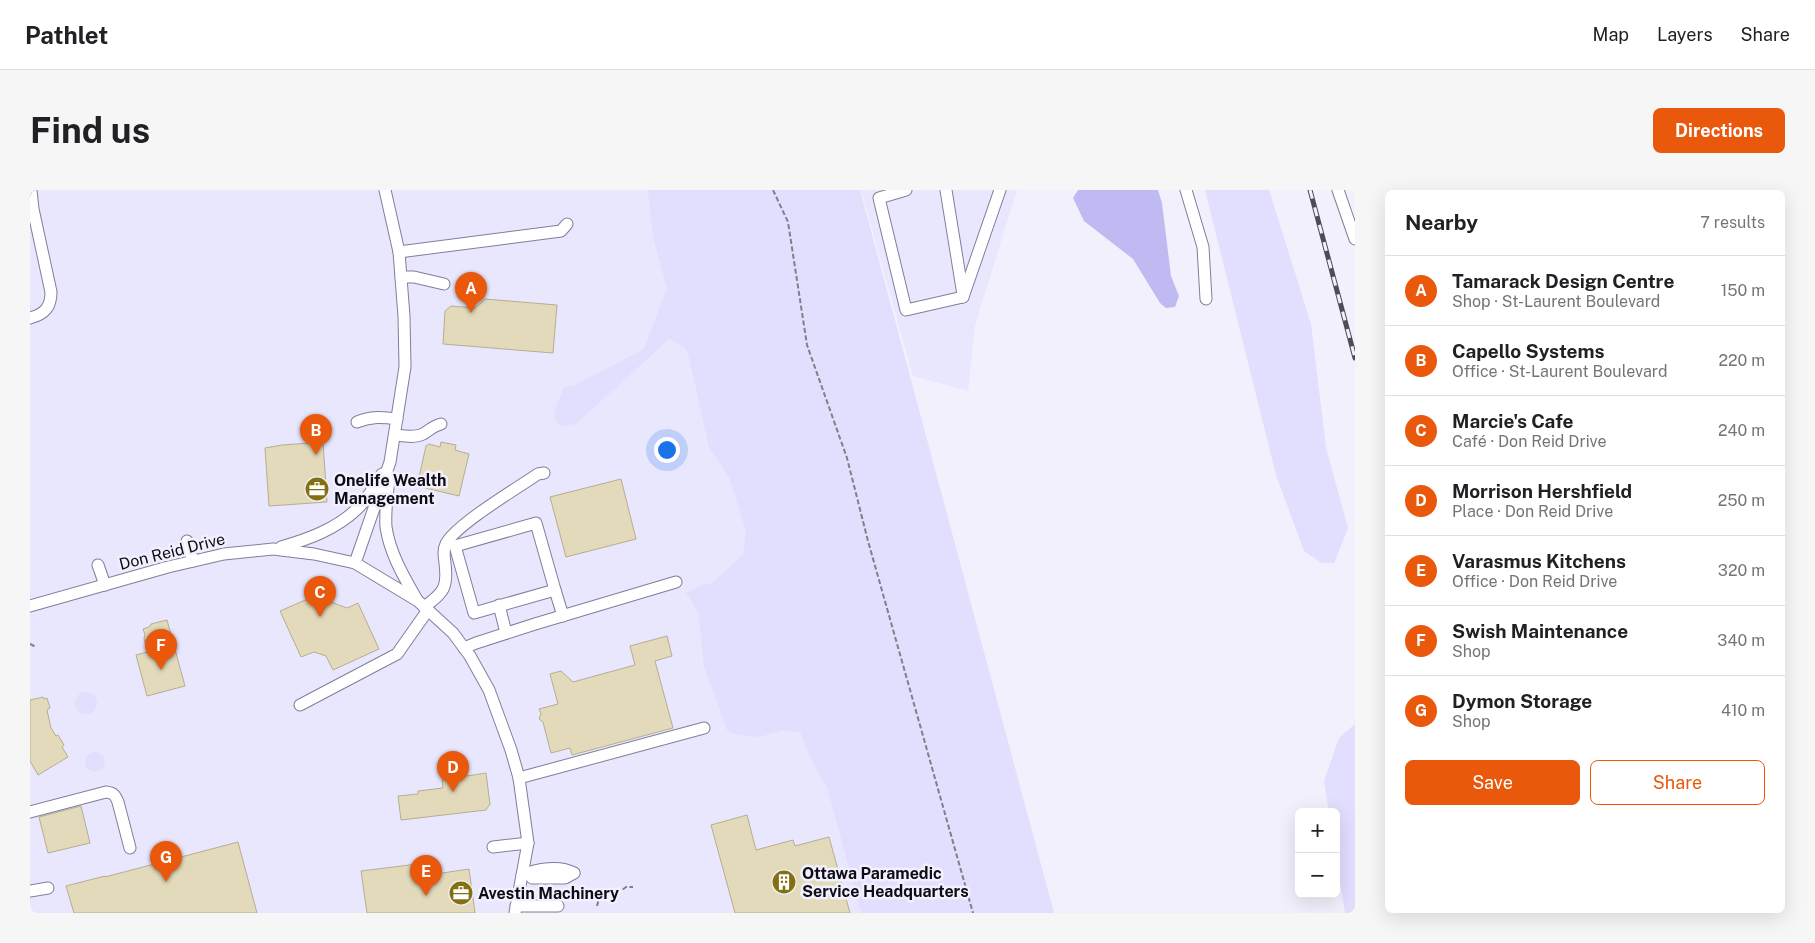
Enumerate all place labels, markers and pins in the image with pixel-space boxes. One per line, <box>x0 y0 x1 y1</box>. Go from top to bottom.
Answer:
pin: A <box>455 272 487 313</box>
pin: B <box>300 414 332 455</box>
place label: Onelife Wealth Management <box>334 471 447 508</box>
office icon: Onelife Wealth Management <box>304 476 330 502</box>
pin: C <box>304 576 336 617</box>
pin: F <box>145 629 177 670</box>
pin: D <box>437 751 469 792</box>
pin: G <box>150 841 182 882</box>
pin: E <box>410 855 442 896</box>
place label: Ottawa Paramedic Service Headquarters <box>802 864 969 901</box>
building icon: Ottawa Paramedic Service Headquarters <box>771 869 797 895</box>
office icon: Avestin Machinery <box>448 880 474 906</box>
place label: Avestin Machinery <box>478 884 619 903</box>

